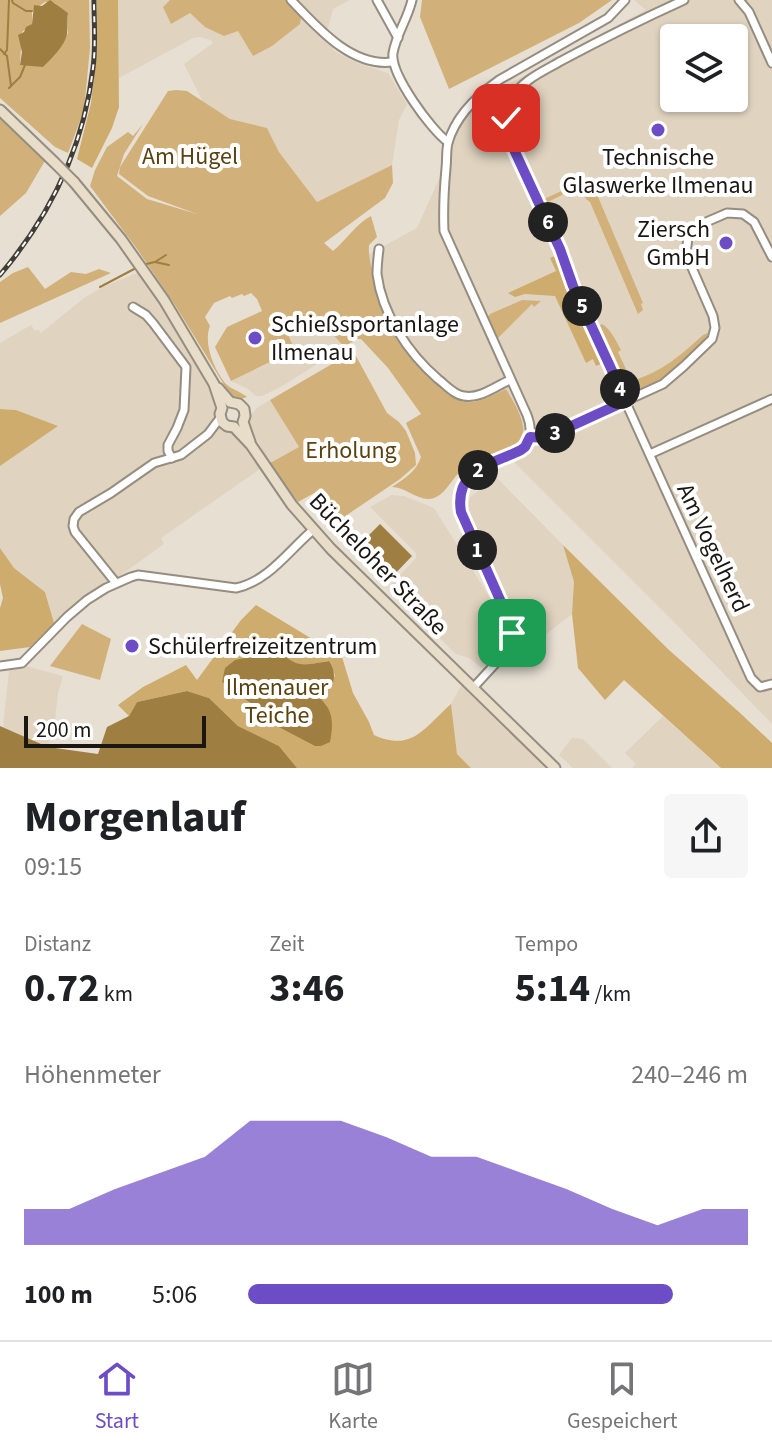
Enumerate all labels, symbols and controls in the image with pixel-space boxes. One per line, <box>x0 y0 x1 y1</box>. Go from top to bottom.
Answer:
map controls <box>660 24 748 112</box>
button: layers <box>660 24 748 112</box>
pin <box>472 84 540 152</box>
icon: check <box>484 96 528 140</box>
marker: Technische Glaswerke Ilmenau <box>649 121 667 139</box>
park label: Am Hügel <box>142 139 238 174</box>
place label: Technische Glaswerke Ilmenau <box>562 140 754 203</box>
pin: 6 <box>528 202 568 242</box>
text: 6 <box>542 206 554 238</box>
place label: Ziersch GmbH <box>637 212 710 275</box>
marker: Ziersch GmbH <box>717 234 735 252</box>
pin: 5 <box>562 286 602 326</box>
text: 5 <box>576 290 588 322</box>
place label: Schießsportanlage Ilmenau <box>271 307 459 370</box>
marker: Schießsportanlage Ilmenau <box>246 329 264 347</box>
pin: 4 <box>600 369 640 409</box>
text: 4 <box>614 373 626 405</box>
pin: 3 <box>535 413 575 453</box>
text: 3 <box>549 417 561 449</box>
park label: Erholung <box>305 433 397 468</box>
pin: 2 <box>458 450 498 490</box>
text: 2 <box>472 454 484 486</box>
street label: Am Vogelherd <box>668 478 758 618</box>
street label: Bücheloher Straße <box>301 485 455 643</box>
pin: 1 <box>457 530 497 570</box>
text: 1 <box>471 534 483 566</box>
pin <box>478 599 546 667</box>
icon: arrive <box>490 611 534 655</box>
place label: Schülerfreizeitzentrum <box>148 629 377 664</box>
marker: Schülerfreizeitzentrum <box>123 637 141 655</box>
park label: Ilmenauer Teiche <box>226 670 329 733</box>
scale bar <box>24 712 206 748</box>
text: 200 m <box>36 714 91 746</box>
text: Morgenlauf <box>24 786 245 849</box>
button: share <box>664 794 748 878</box>
text: 09:15 <box>24 848 82 885</box>
text: Distanz <box>24 928 91 960</box>
text: Zeit <box>269 928 304 960</box>
text: Tempo <box>515 928 578 960</box>
text: 0.72 <box>24 960 99 1017</box>
text: 3:46 <box>269 960 345 1017</box>
text: 5:14 <box>515 960 590 1017</box>
text: km <box>99 978 133 1010</box>
text: /km <box>590 978 631 1010</box>
text: Höhenmeter <box>24 1056 161 1093</box>
text: 240–246 m <box>631 1056 748 1093</box>
text: 100 m <box>24 1276 93 1313</box>
text: 5:06 <box>152 1276 197 1313</box>
tab: Start <box>95 1357 139 1437</box>
tab: Karte <box>328 1357 378 1437</box>
tab: Gespeichert <box>567 1357 677 1437</box>

